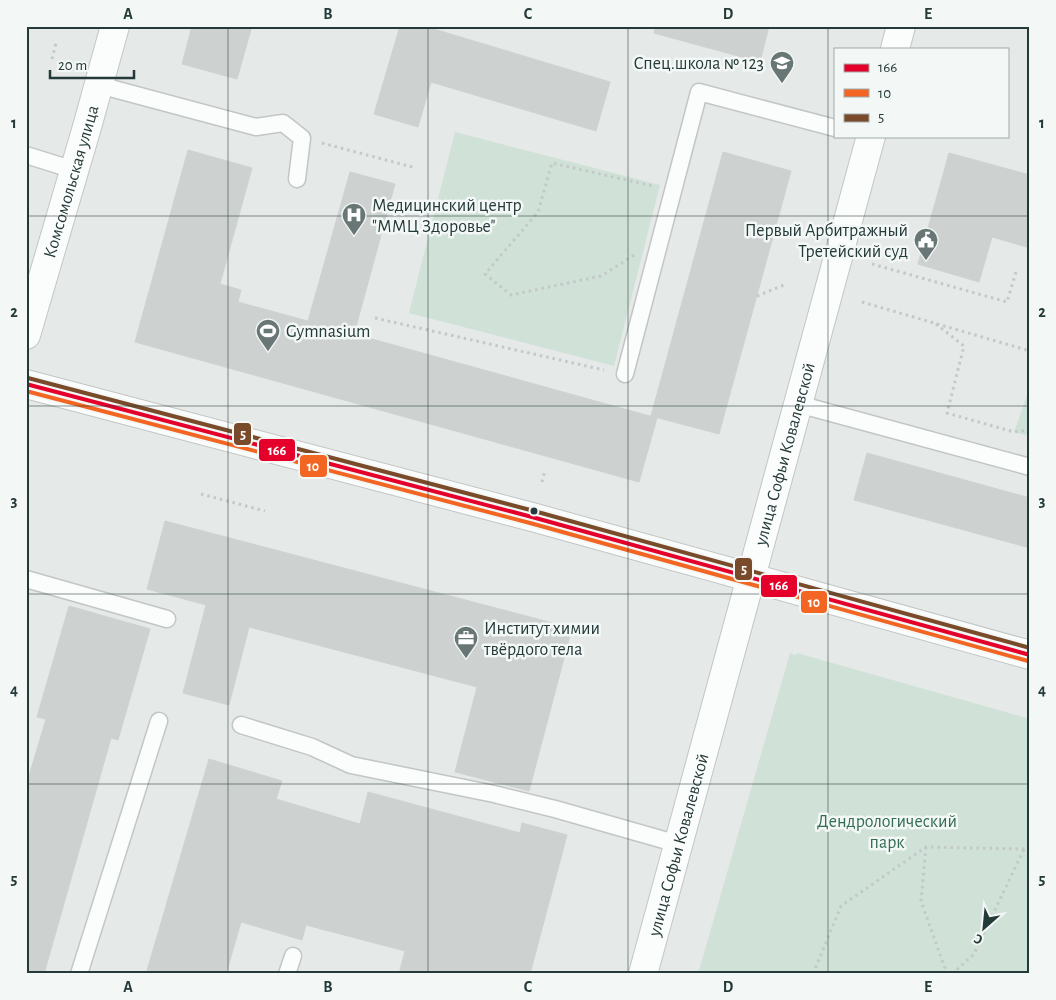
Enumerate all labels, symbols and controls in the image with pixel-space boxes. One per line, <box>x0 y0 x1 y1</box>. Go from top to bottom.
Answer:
text: A <box>123 6 133 22</box>
text: B <box>323 6 333 22</box>
text: C <box>524 6 533 22</box>
text: D <box>723 6 734 22</box>
text: E <box>924 6 932 22</box>
scale bar <box>50 48 134 80</box>
legend <box>834 48 1008 138</box>
school or university icon: Спец.школа № 123 <box>769 50 795 84</box>
place label: Спец.школа № 123 <box>634 55 764 73</box>
text: 20 m <box>58 58 87 73</box>
text: 166 <box>878 60 897 75</box>
text: 10 <box>878 86 891 101</box>
street label: Комсомольская улица <box>41 103 103 260</box>
text: 5 <box>878 110 884 125</box>
text: 1 <box>11 115 17 131</box>
text: 1 <box>1039 115 1045 131</box>
place label: Медицинский центр "ММЦ Здоровье" <box>372 197 522 236</box>
hospital icon: Медицинский центр "ММЦ Здоровье" <box>341 202 367 236</box>
place label: Первый Арбитражный Третейский суд <box>745 221 908 261</box>
public building icon: Первый Арбитражный Третейский суд <box>913 227 939 261</box>
text: 2 <box>10 304 18 320</box>
text: 2 <box>1038 304 1046 320</box>
sports icon: Gymnasium <box>255 318 281 352</box>
place label: Gymnasium <box>286 323 370 341</box>
street label: улица Софьи Ковалевской <box>752 361 819 548</box>
line badge: 5 <box>233 422 252 446</box>
text: 5 <box>240 428 246 442</box>
line badge: 166 <box>258 438 296 462</box>
text: 166 <box>268 444 287 458</box>
line badge: 10 <box>299 454 328 478</box>
text: 10 <box>307 460 319 474</box>
text: 3 <box>11 493 18 509</box>
text: 3 <box>1039 493 1046 509</box>
unlabelled marker <box>529 506 539 516</box>
line badge: 5 <box>734 557 753 581</box>
text: 5 <box>741 563 747 577</box>
line badge: 166 <box>760 574 798 598</box>
text: 166 <box>770 579 789 593</box>
line badge: 10 <box>800 590 828 614</box>
text: 10 <box>808 596 820 610</box>
place label: Институт химии твёрдого тела <box>483 620 600 659</box>
office icon: Институт химии твёрдого тела <box>453 625 479 659</box>
text: 4 <box>10 682 18 698</box>
text: 4 <box>1038 682 1046 698</box>
street label: улица Софьи Ковалевской <box>645 752 713 939</box>
park label: Дендрологический парк <box>817 813 957 852</box>
text: 5 <box>11 871 18 887</box>
text: 5 <box>1039 871 1046 887</box>
north arrow <box>958 902 1008 952</box>
text: С <box>972 931 985 947</box>
text: A <box>123 979 133 995</box>
text: B <box>323 979 333 995</box>
text: C <box>524 979 533 995</box>
text: D <box>723 979 734 995</box>
text: E <box>924 979 932 995</box>

